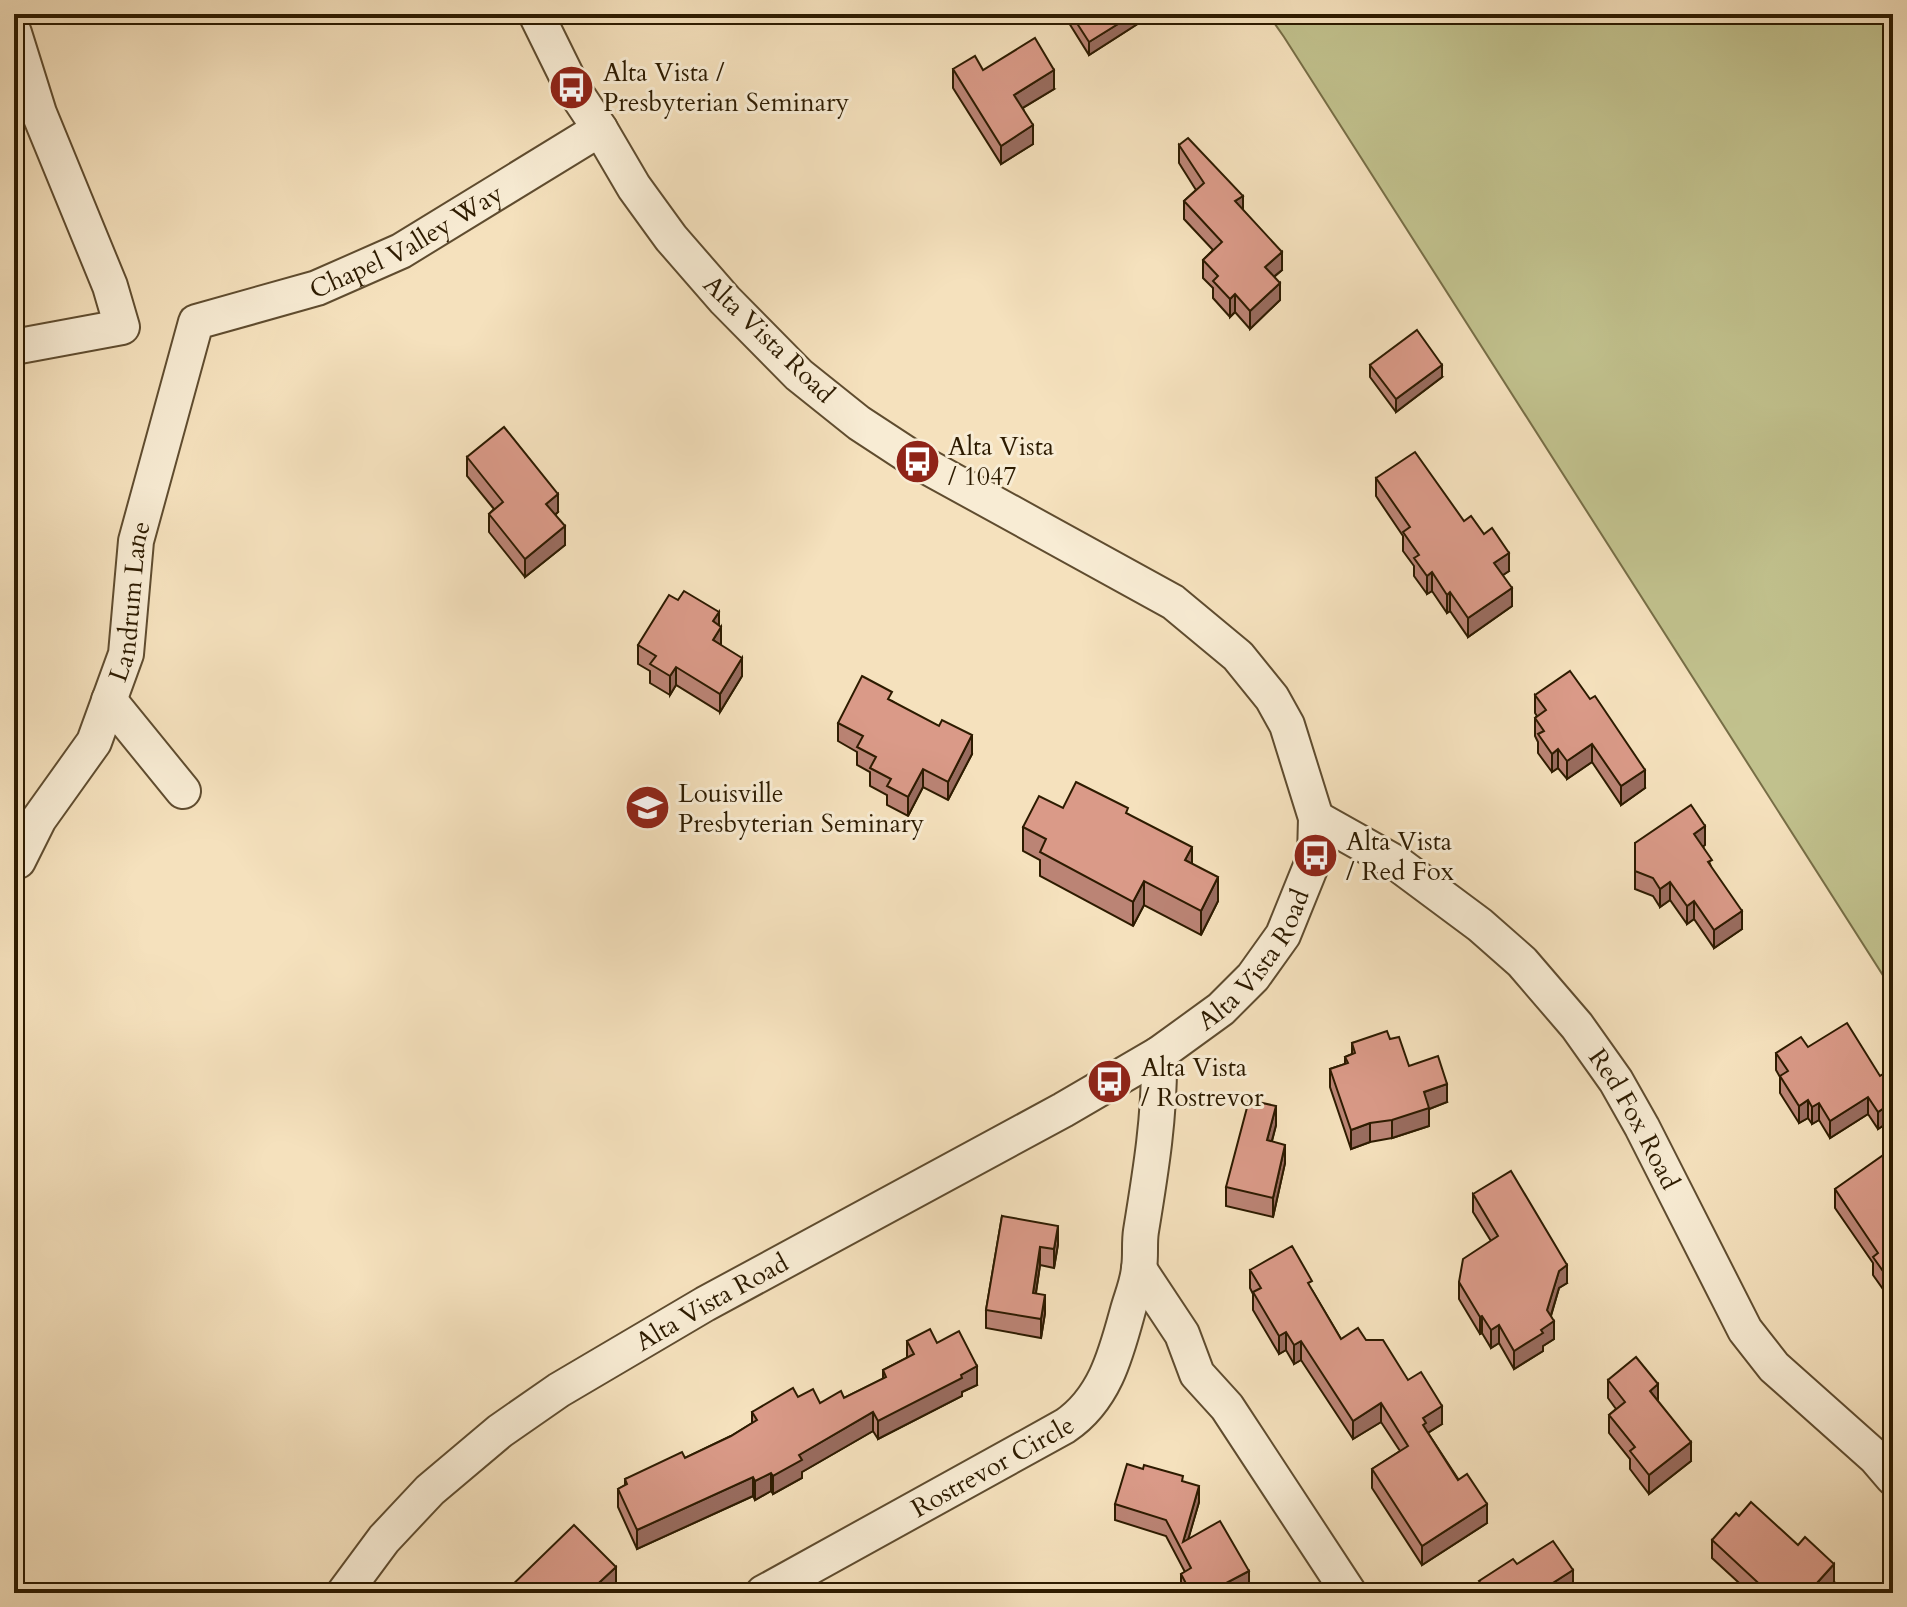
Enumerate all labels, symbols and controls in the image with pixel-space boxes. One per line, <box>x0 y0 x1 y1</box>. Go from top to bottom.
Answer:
place label: Alta Vista / Presbyterian Seminary <box>603 55 849 120</box>
bus stop icon: Alta Vista / Presbyterian Seminary <box>548 63 596 111</box>
street label: Chapel Valley Way <box>304 175 509 307</box>
street label: Alta Vista Road <box>696 267 842 411</box>
place label: Alta Vista / 1047 <box>948 429 1054 494</box>
bus stop icon: Alta Vista / 1047 <box>893 437 941 485</box>
street label: Landrum Lane <box>100 517 158 686</box>
place label: Louisville Presbyterian Seminary <box>678 776 924 841</box>
school or university icon: Louisville Presbyterian Seminary <box>623 784 671 832</box>
place label: Alta Vista / Red Fox <box>1346 824 1454 889</box>
bus stop icon: Alta Vista / Red Fox <box>1291 832 1339 880</box>
street label: Alta Vista Road <box>1190 884 1317 1038</box>
street label: Red Fox Road <box>1581 1041 1688 1195</box>
place label: Alta Vista / Rostrevor <box>1141 1050 1264 1115</box>
bus stop icon: Alta Vista / Rostrevor <box>1086 1058 1134 1106</box>
street label: Alta Vista Road <box>629 1245 794 1359</box>
street label: Rostrevor Circle <box>905 1407 1081 1525</box>

